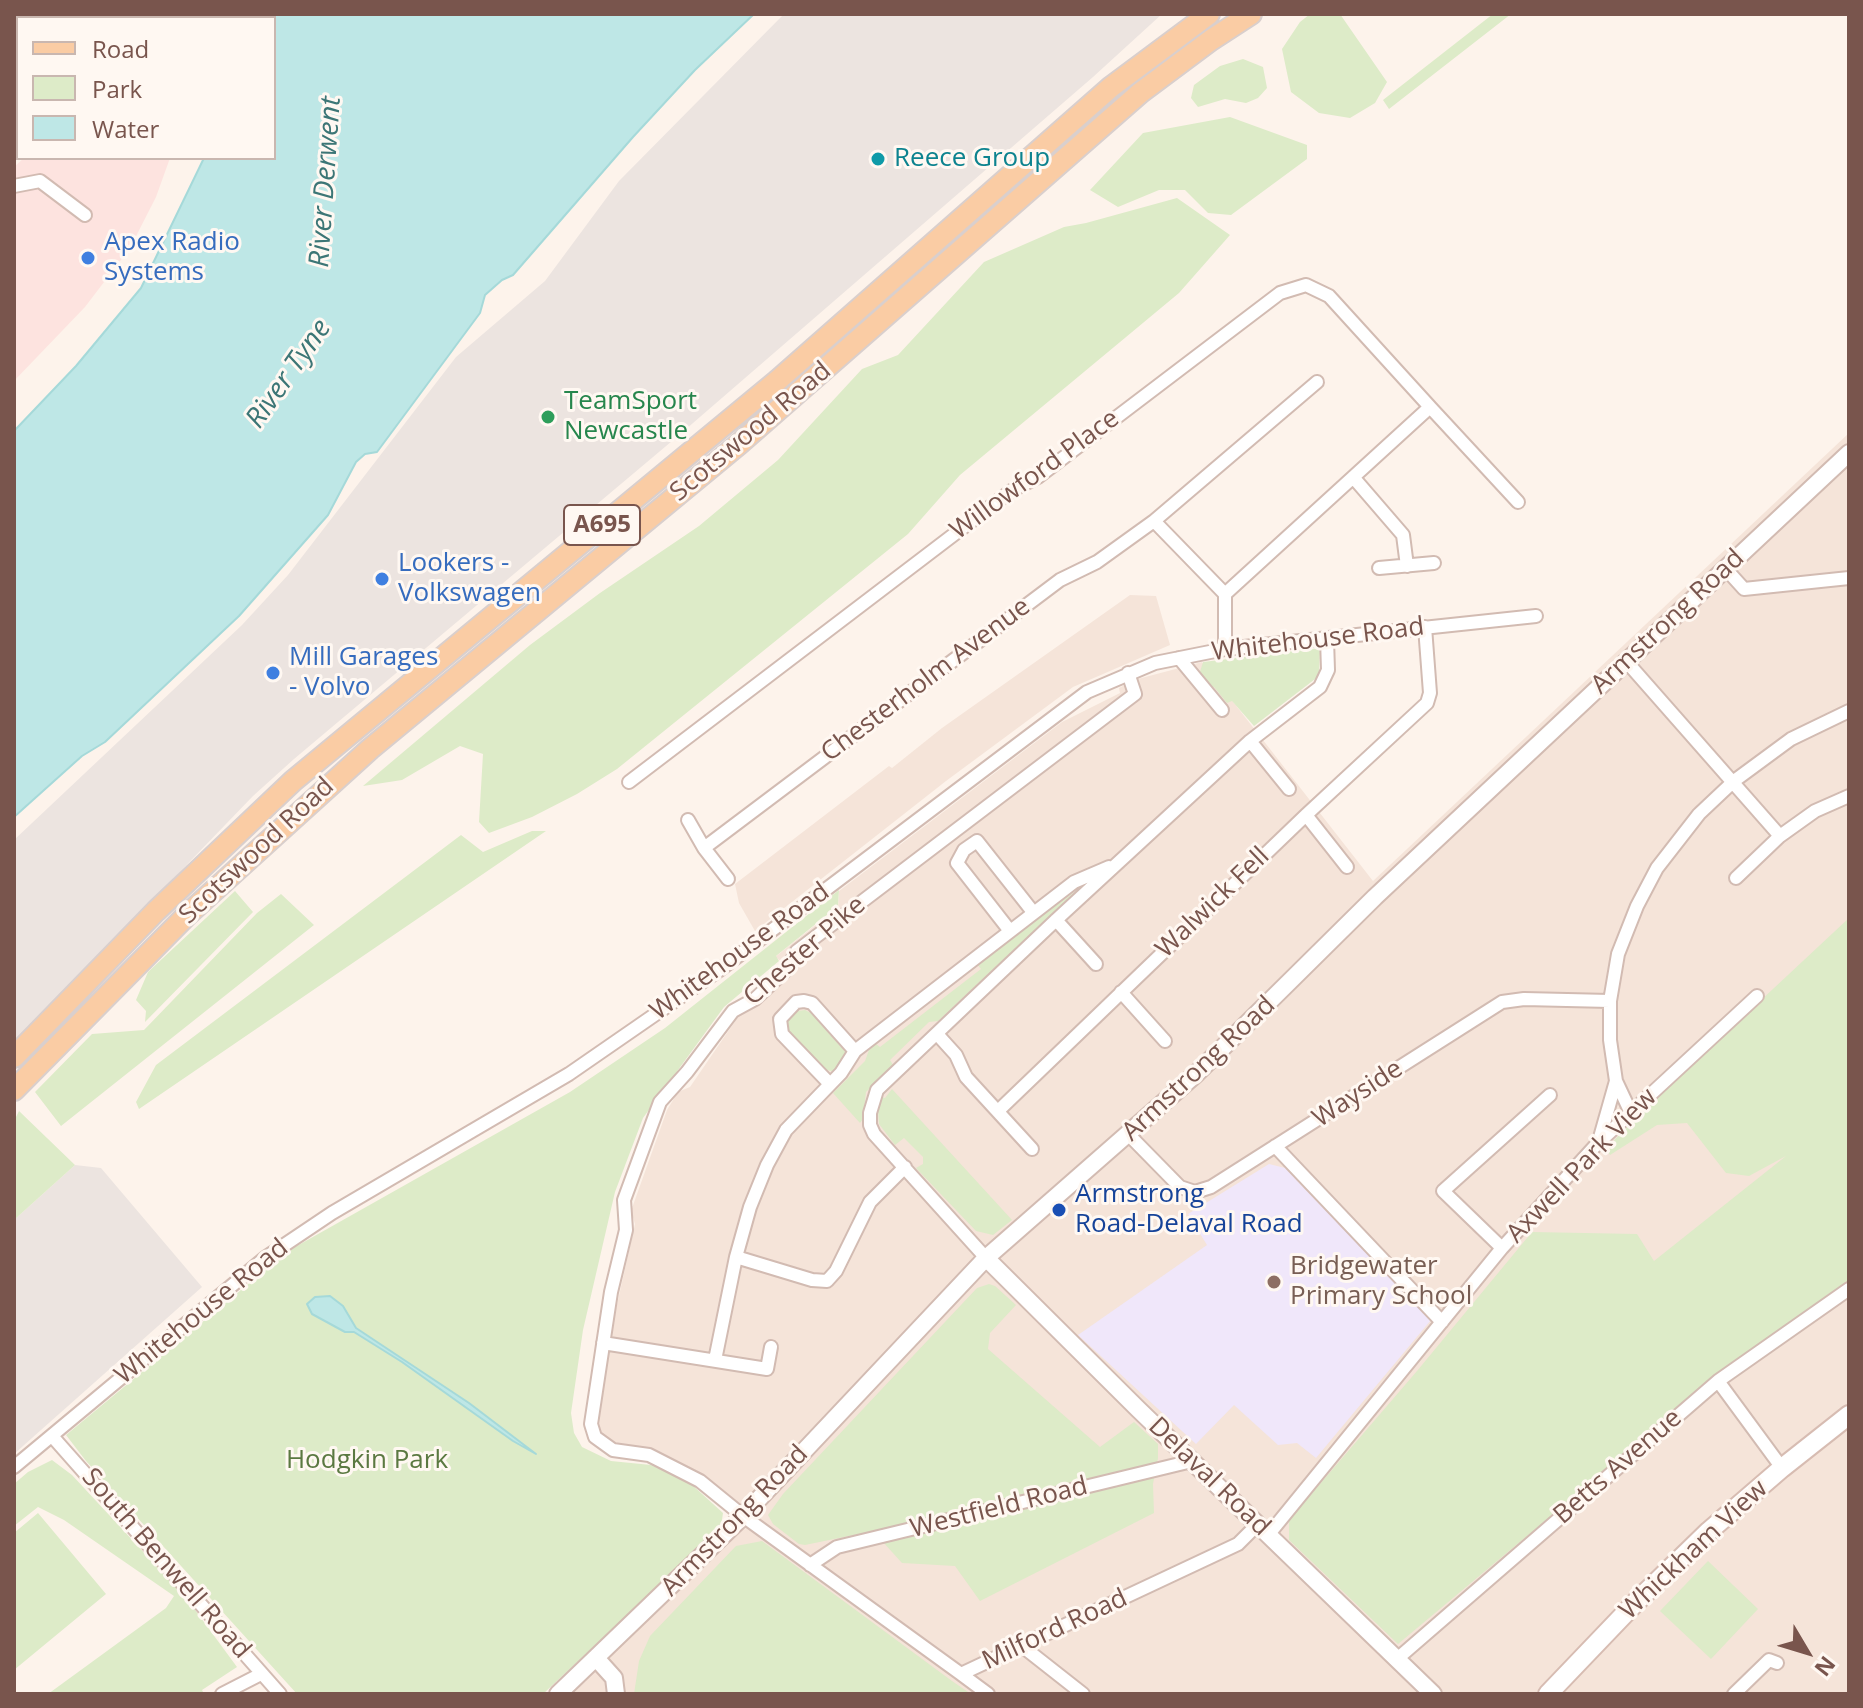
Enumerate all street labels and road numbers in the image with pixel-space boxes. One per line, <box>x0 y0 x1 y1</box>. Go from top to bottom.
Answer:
street label: Scotswood Road <box>664 356 838 508</box>
street label: Willowford Place <box>945 403 1125 547</box>
road number: A695 <box>564 505 640 545</box>
street label: Armstrong Road <box>1585 543 1751 701</box>
street label: Chesterholm Avenue <box>815 591 1037 769</box>
street label: Whitehouse Road <box>1210 611 1426 669</box>
street label: Scotswood Road <box>173 771 341 931</box>
street label: Walwick Fell <box>1150 841 1276 965</box>
street label: Whitehouse Road <box>644 877 836 1027</box>
street label: Chester Pike <box>738 890 872 1012</box>
street label: Armstrong Road <box>1116 990 1282 1148</box>
street label: Wayside <box>1307 1053 1409 1135</box>
street label: Axwell Park View <box>1500 1082 1664 1250</box>
street label: Whitehouse Road <box>109 1233 295 1391</box>
street label: Betts Avenue <box>1548 1403 1688 1531</box>
street label: Delaval Road <box>1142 1411 1276 1543</box>
street label: Armstrong Road <box>655 1439 815 1603</box>
street label: South Benwell Road <box>75 1463 257 1665</box>
street label: Westfield Road <box>907 1471 1091 1545</box>
street label: Whickham View <box>1614 1474 1774 1626</box>
street label: Milford Road <box>978 1583 1132 1677</box>

